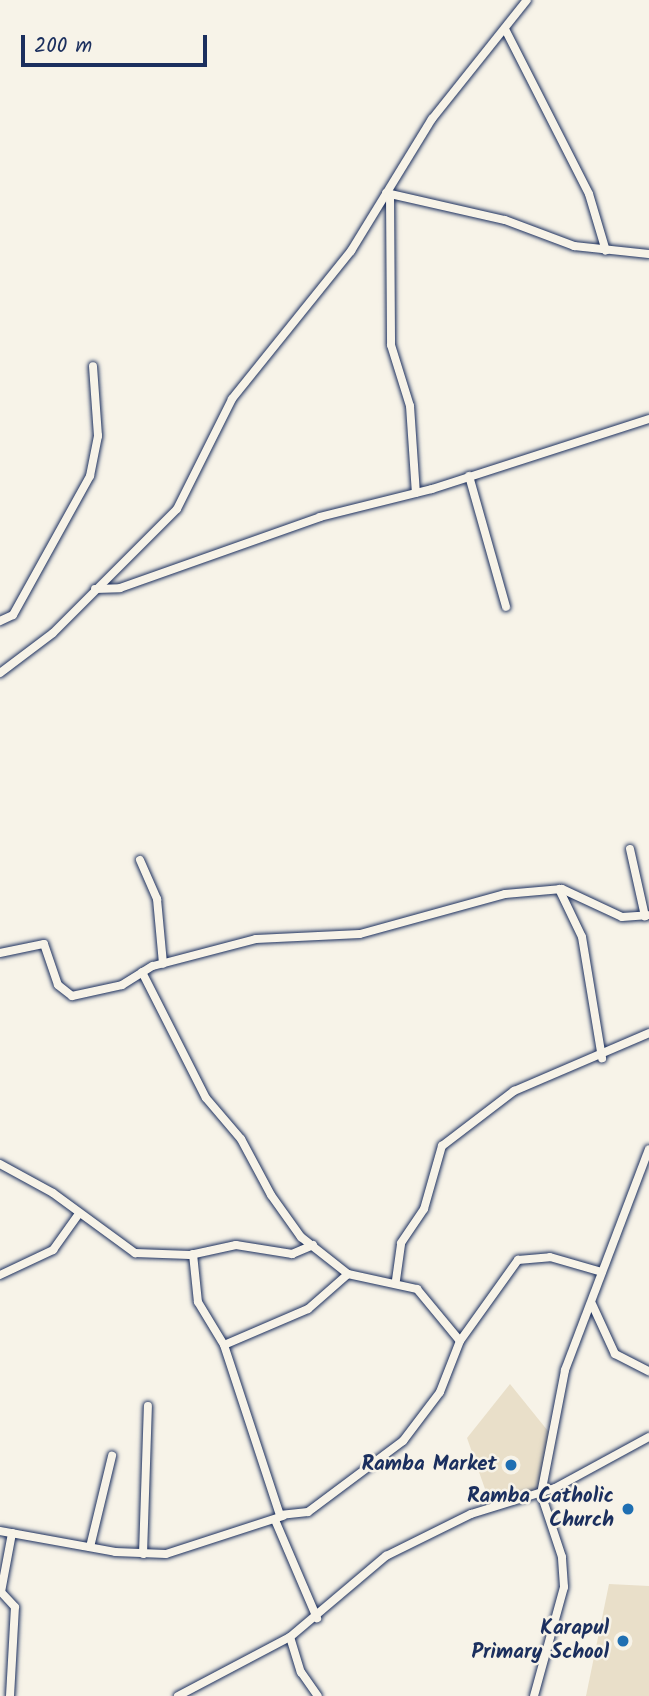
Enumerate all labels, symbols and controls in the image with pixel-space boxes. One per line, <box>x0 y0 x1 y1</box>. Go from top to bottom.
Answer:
scale bar <box>24 21 210 65</box>
text: 200 m <box>34 30 92 63</box>
place label: Ramba Market <box>362 1452 497 1478</box>
marker: Ramba Market <box>503 1457 519 1473</box>
place label: Ramba Catholic Church <box>467 1484 614 1534</box>
marker: Ramba Catholic Church <box>620 1501 636 1517</box>
place label: Karapul Primary School <box>471 1616 609 1666</box>
marker: Karapul Primary School <box>615 1633 631 1649</box>

